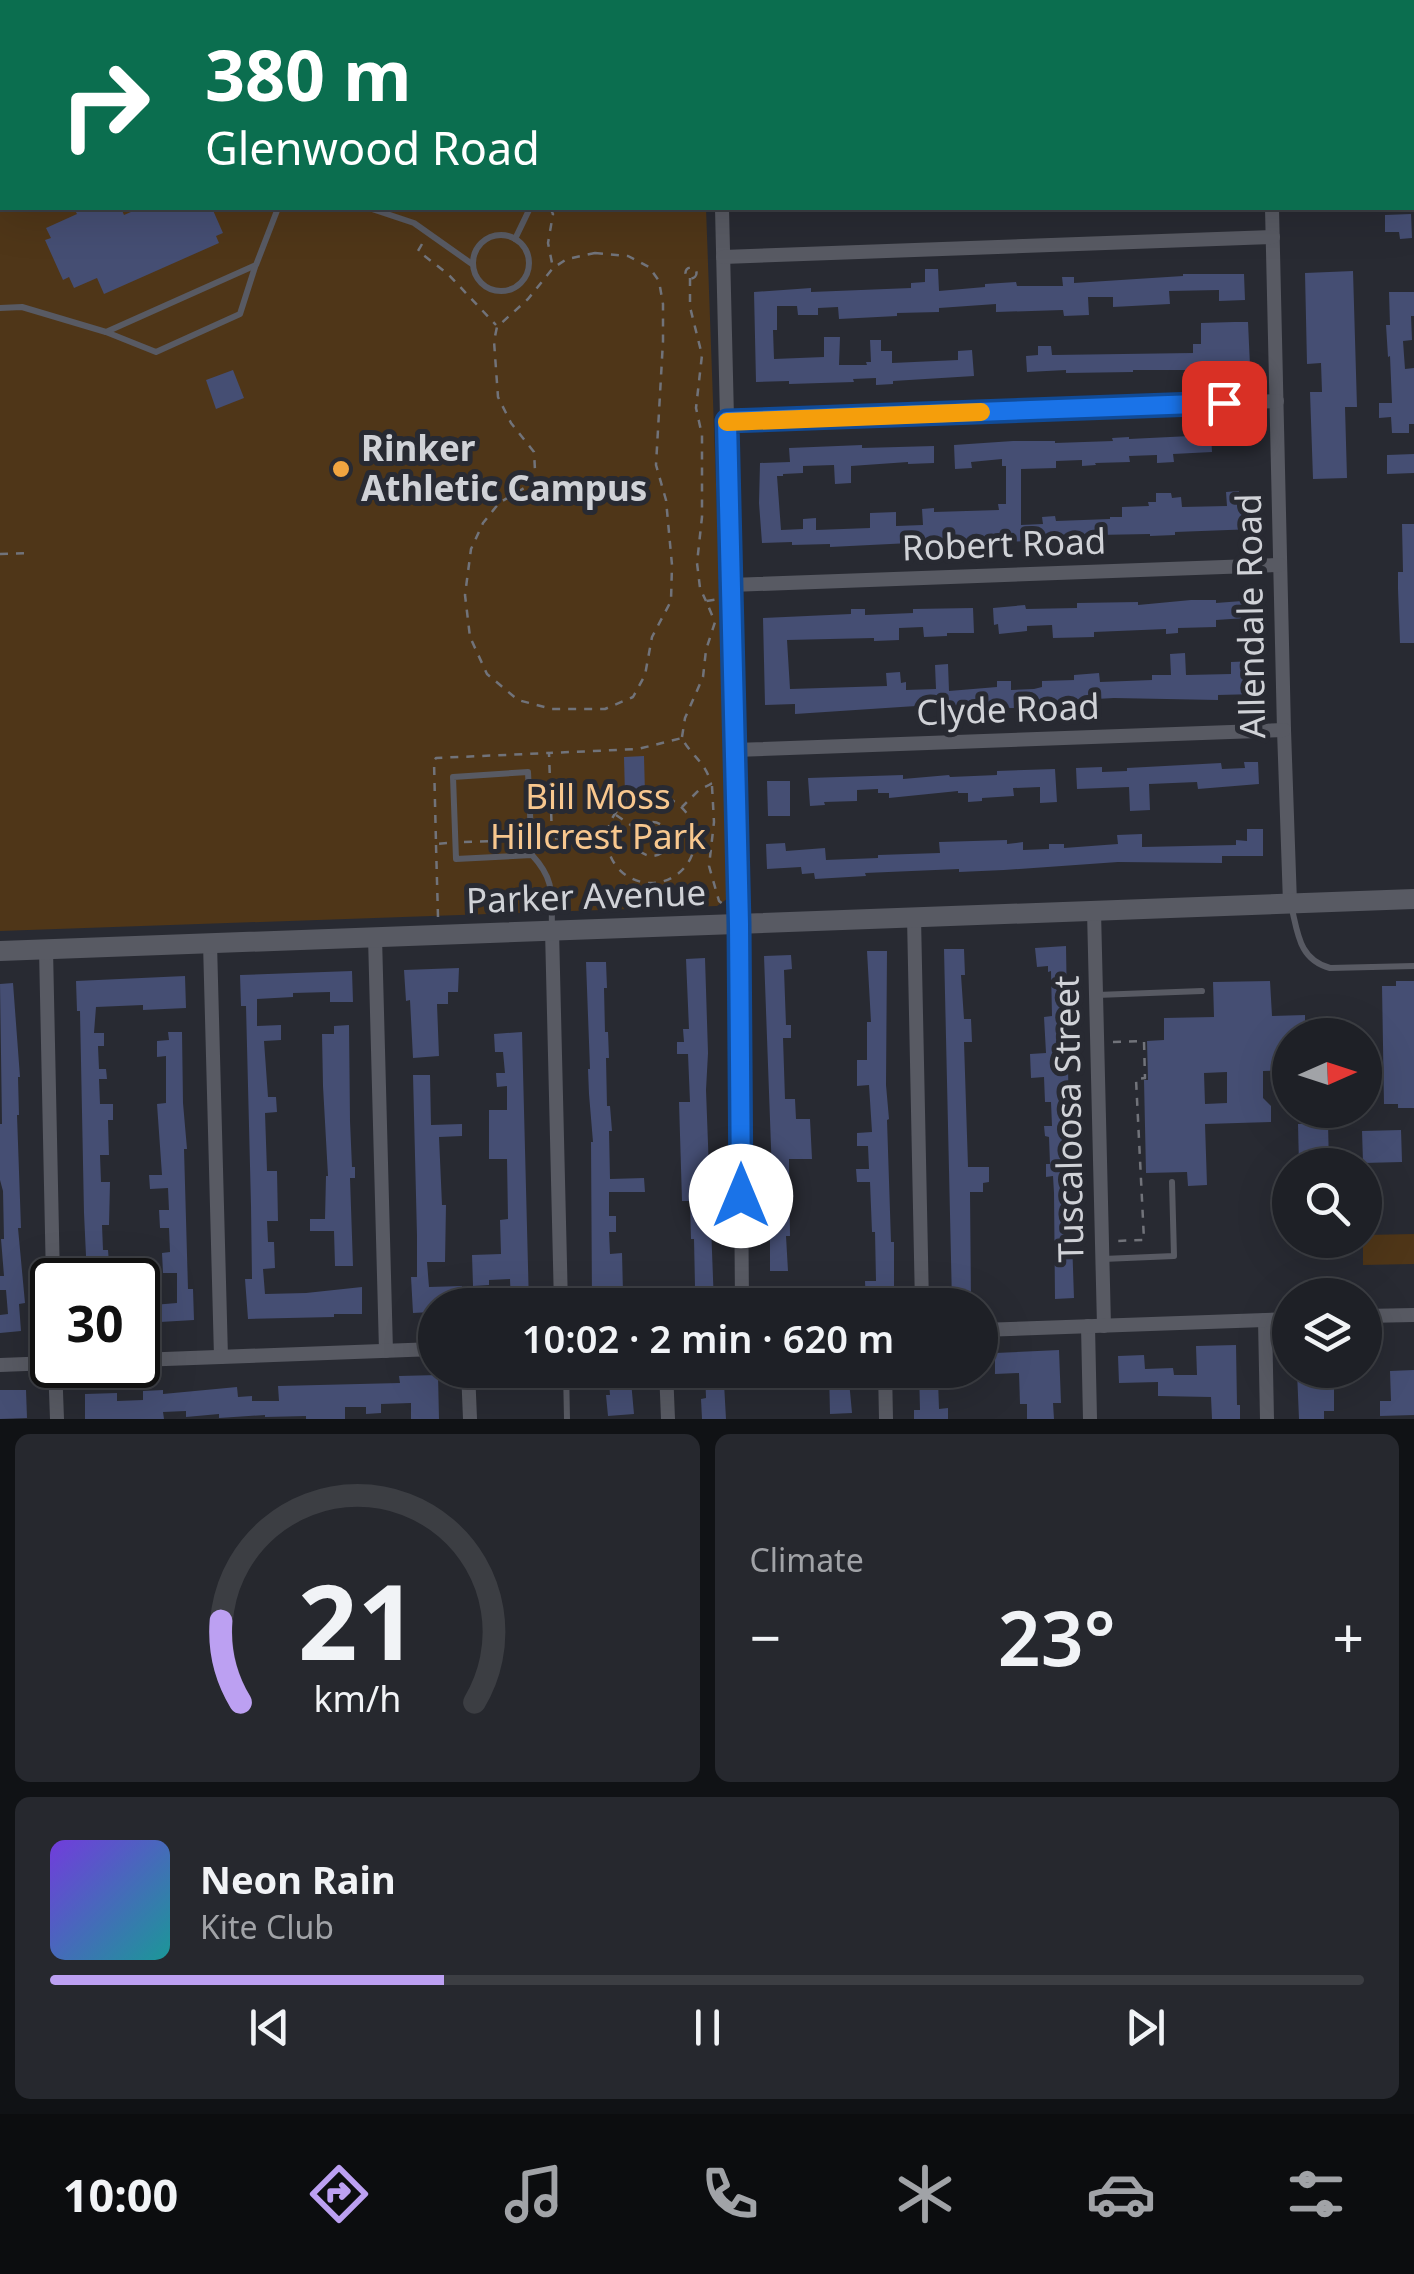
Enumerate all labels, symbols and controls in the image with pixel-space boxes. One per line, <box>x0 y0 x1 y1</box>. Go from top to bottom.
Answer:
text: 380 m <box>205 26 412 122</box>
icon: right <box>40 40 170 170</box>
text: Glenwood Road <box>205 117 540 178</box>
pin <box>1182 361 1267 446</box>
icon: arrive <box>1197 376 1252 431</box>
place label: Rinker Athletic Campus <box>361 424 647 511</box>
marker: Rinker Athletic Campus <box>330 458 352 480</box>
street label: Allendale Road <box>1224 493 1275 739</box>
street label: Robert Road <box>901 516 1107 571</box>
street label: Clyde Road <box>915 682 1100 735</box>
park label: Bill Moss Hillcrest Park <box>490 772 706 859</box>
street label: Parker Avenue <box>465 868 707 923</box>
street label: Tuscaloosa Street <box>1041 975 1094 1263</box>
north arrow <box>1272 1018 1382 1128</box>
map controls <box>1272 1018 1382 1388</box>
position arrow <box>689 1144 793 1248</box>
button: search <box>1272 1148 1382 1258</box>
speed limit sign: 30 <box>30 1258 160 1388</box>
button: layers <box>1272 1278 1382 1388</box>
text: 10:02 · 2 min · 620 m <box>522 1312 894 1364</box>
text: Climate <box>750 1538 864 1581</box>
text: 21 <box>298 1549 417 1690</box>
text: 23° <box>998 1586 1116 1688</box>
text: − <box>750 1599 781 1674</box>
text: + <box>1333 1599 1364 1674</box>
text: km/h <box>313 1674 401 1722</box>
text: Neon Rain <box>200 1853 396 1905</box>
text: Kite Club <box>200 1905 334 1948</box>
icon: previous <box>242 2000 297 2055</box>
icon: pause <box>680 2000 735 2055</box>
icon: next <box>1118 2000 1173 2055</box>
icon: directions <box>304 2159 374 2229</box>
icon: music <box>499 2159 569 2229</box>
icon: phone <box>695 2159 765 2229</box>
icon: climate <box>890 2159 960 2229</box>
icon: car <box>1086 2159 1156 2229</box>
icon: filters <box>1281 2159 1351 2229</box>
text: 10:00 <box>63 2164 178 2225</box>

